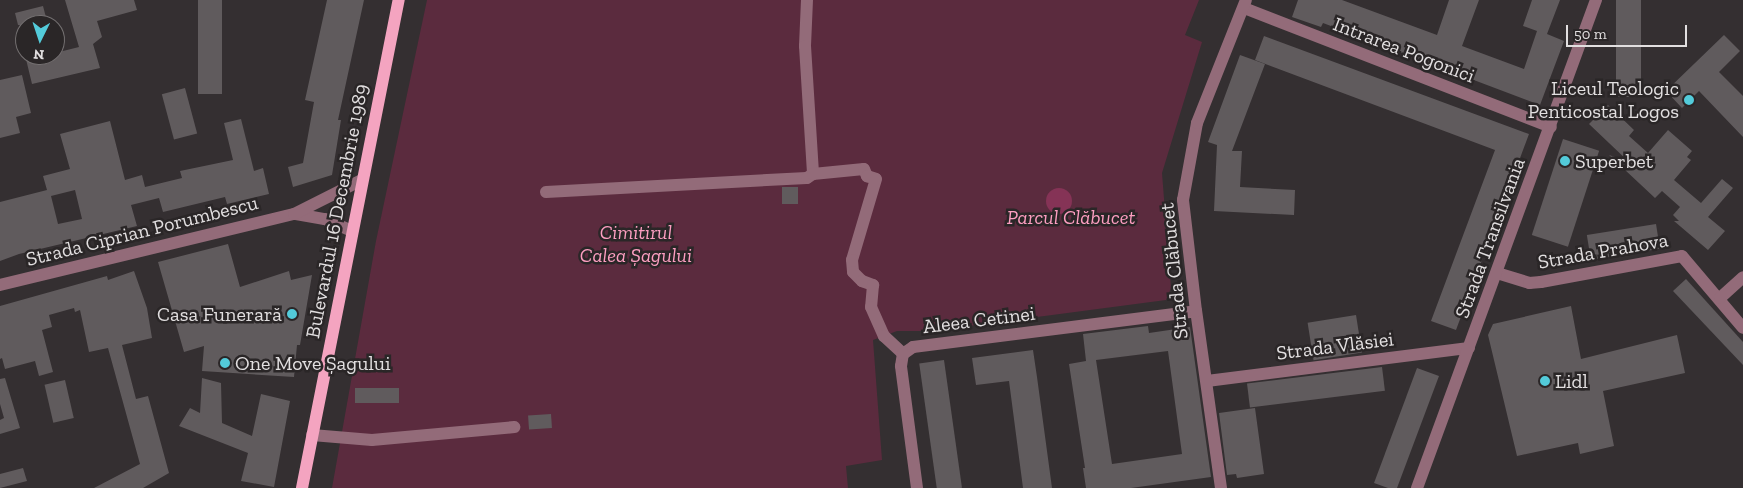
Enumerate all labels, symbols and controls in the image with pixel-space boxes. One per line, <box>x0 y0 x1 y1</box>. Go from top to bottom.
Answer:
street label: Intrarea Pogonici <box>1330 12 1478 88</box>
north arrow <box>15 15 65 65</box>
scale bar <box>1568 15 1689 47</box>
text: 50 m <box>1574 25 1607 43</box>
text: N <box>33 46 45 63</box>
place label: Liceul Teologic Penticostal Logos <box>1528 76 1679 123</box>
street label: Bulevardul 16 Decembrie 1989 <box>301 82 373 340</box>
marker: Liceul Teologic Penticostal Logos <box>1683 94 1695 106</box>
place label: Superbet <box>1575 149 1653 173</box>
street label: Strada Transilvania <box>1450 155 1530 321</box>
marker: Superbet <box>1559 155 1571 167</box>
street label: Strada Ciprian Porumbescu <box>24 191 260 271</box>
street label: Strada Clăbucet <box>1155 202 1193 340</box>
park label: Parcul Clăbucet <box>1007 205 1135 229</box>
park label: Cimitirul Calea Șagului <box>580 220 692 267</box>
street label: Strada Prahova <box>1536 228 1670 274</box>
street label: Aleea Cetinei <box>921 301 1037 339</box>
place label: Casa Funerară <box>157 302 282 326</box>
marker: Casa Funerară <box>286 308 298 320</box>
street label: Strada Vlăsiei <box>1275 327 1395 365</box>
place label: One Move Șagului <box>235 351 391 375</box>
marker: One Move Șagului <box>219 357 231 369</box>
place label: Lidl <box>1555 369 1588 393</box>
marker: Lidl <box>1539 375 1551 387</box>

